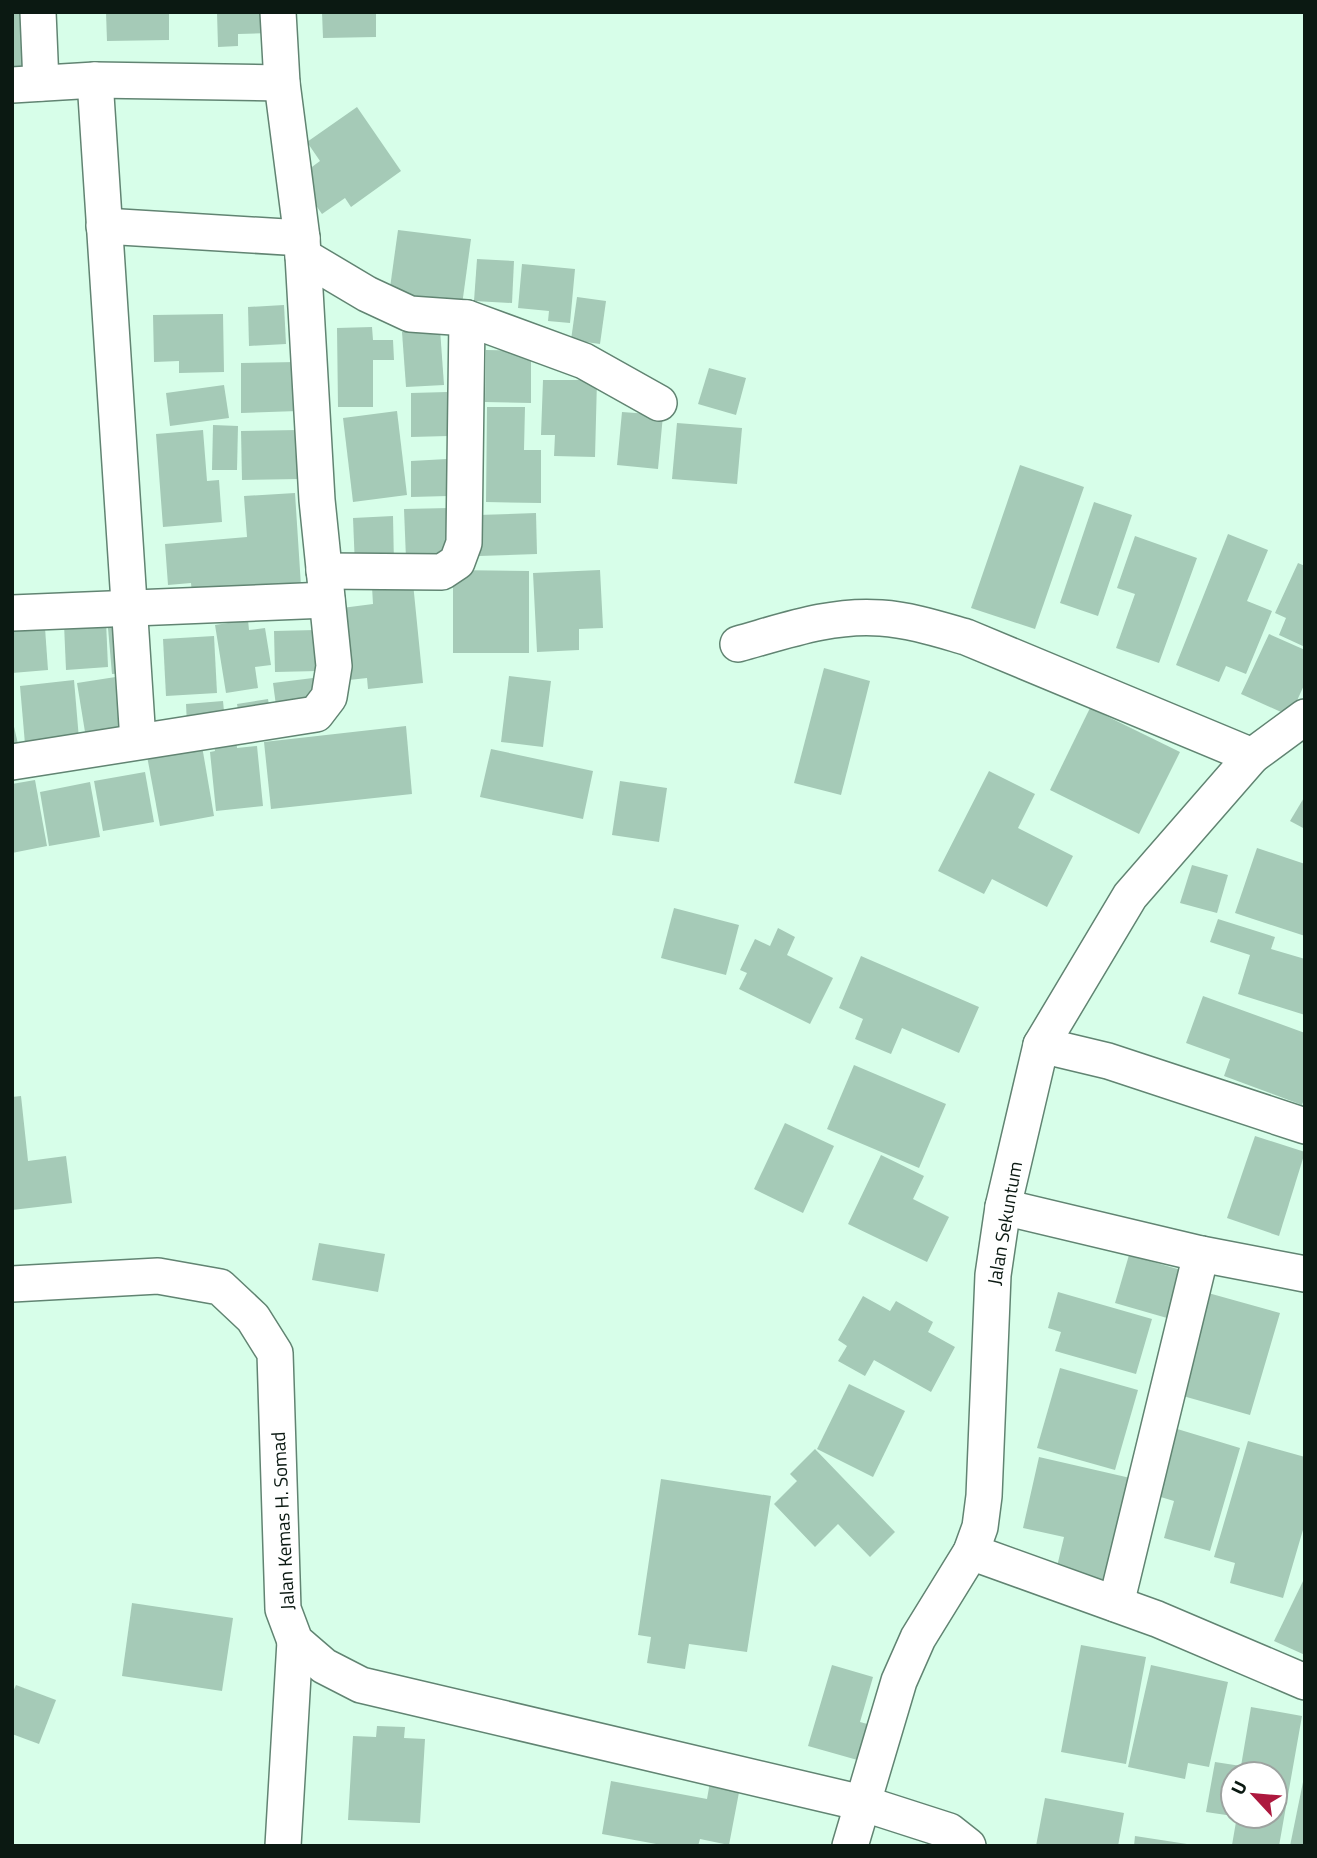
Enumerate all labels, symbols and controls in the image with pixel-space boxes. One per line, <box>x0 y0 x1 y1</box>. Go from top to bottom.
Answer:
street label: Jalan Sekuntum <box>979 1159 1029 1287</box>
street label: Jalan Kemas H. Somad <box>263 1431 301 1611</box>
north arrow <box>1219 1760 1289 1830</box>
text: U <box>1223 1775 1254 1799</box>

